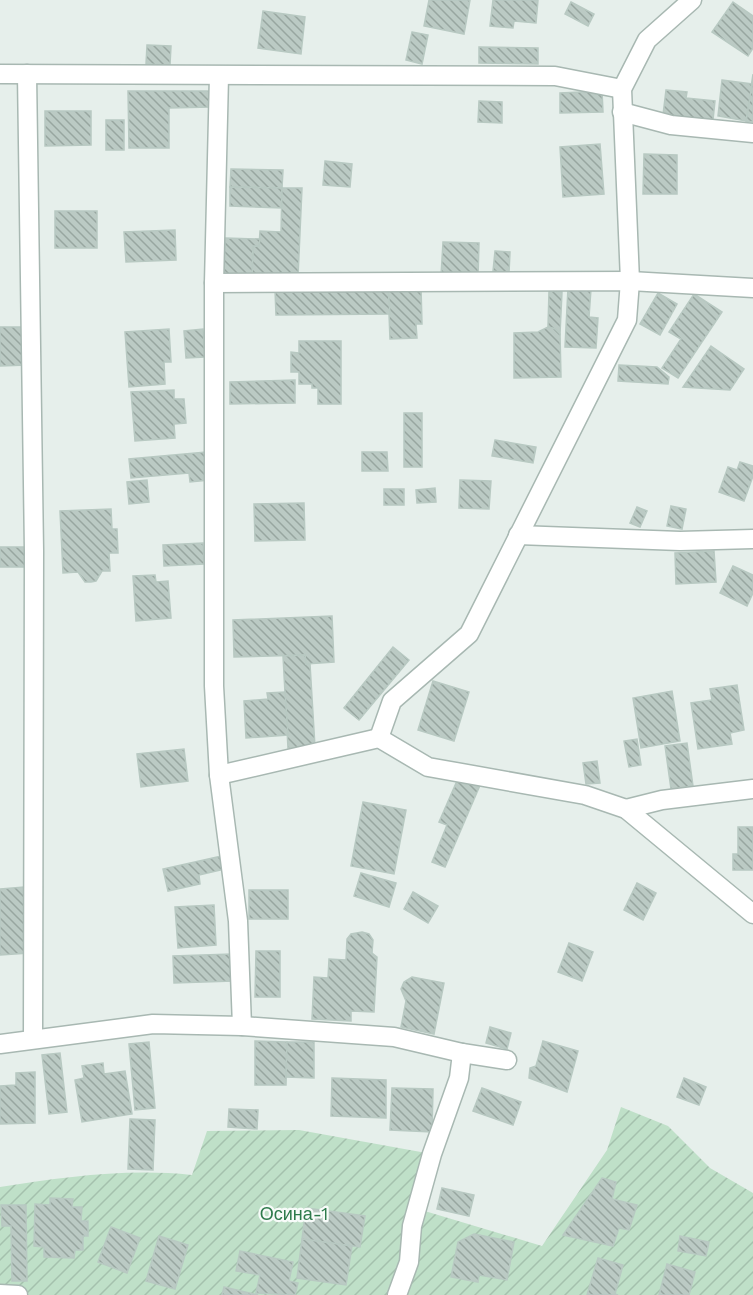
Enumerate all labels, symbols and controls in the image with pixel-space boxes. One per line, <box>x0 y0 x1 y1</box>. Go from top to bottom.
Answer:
park label: Осина-1 <box>260 1203 328 1224</box>

